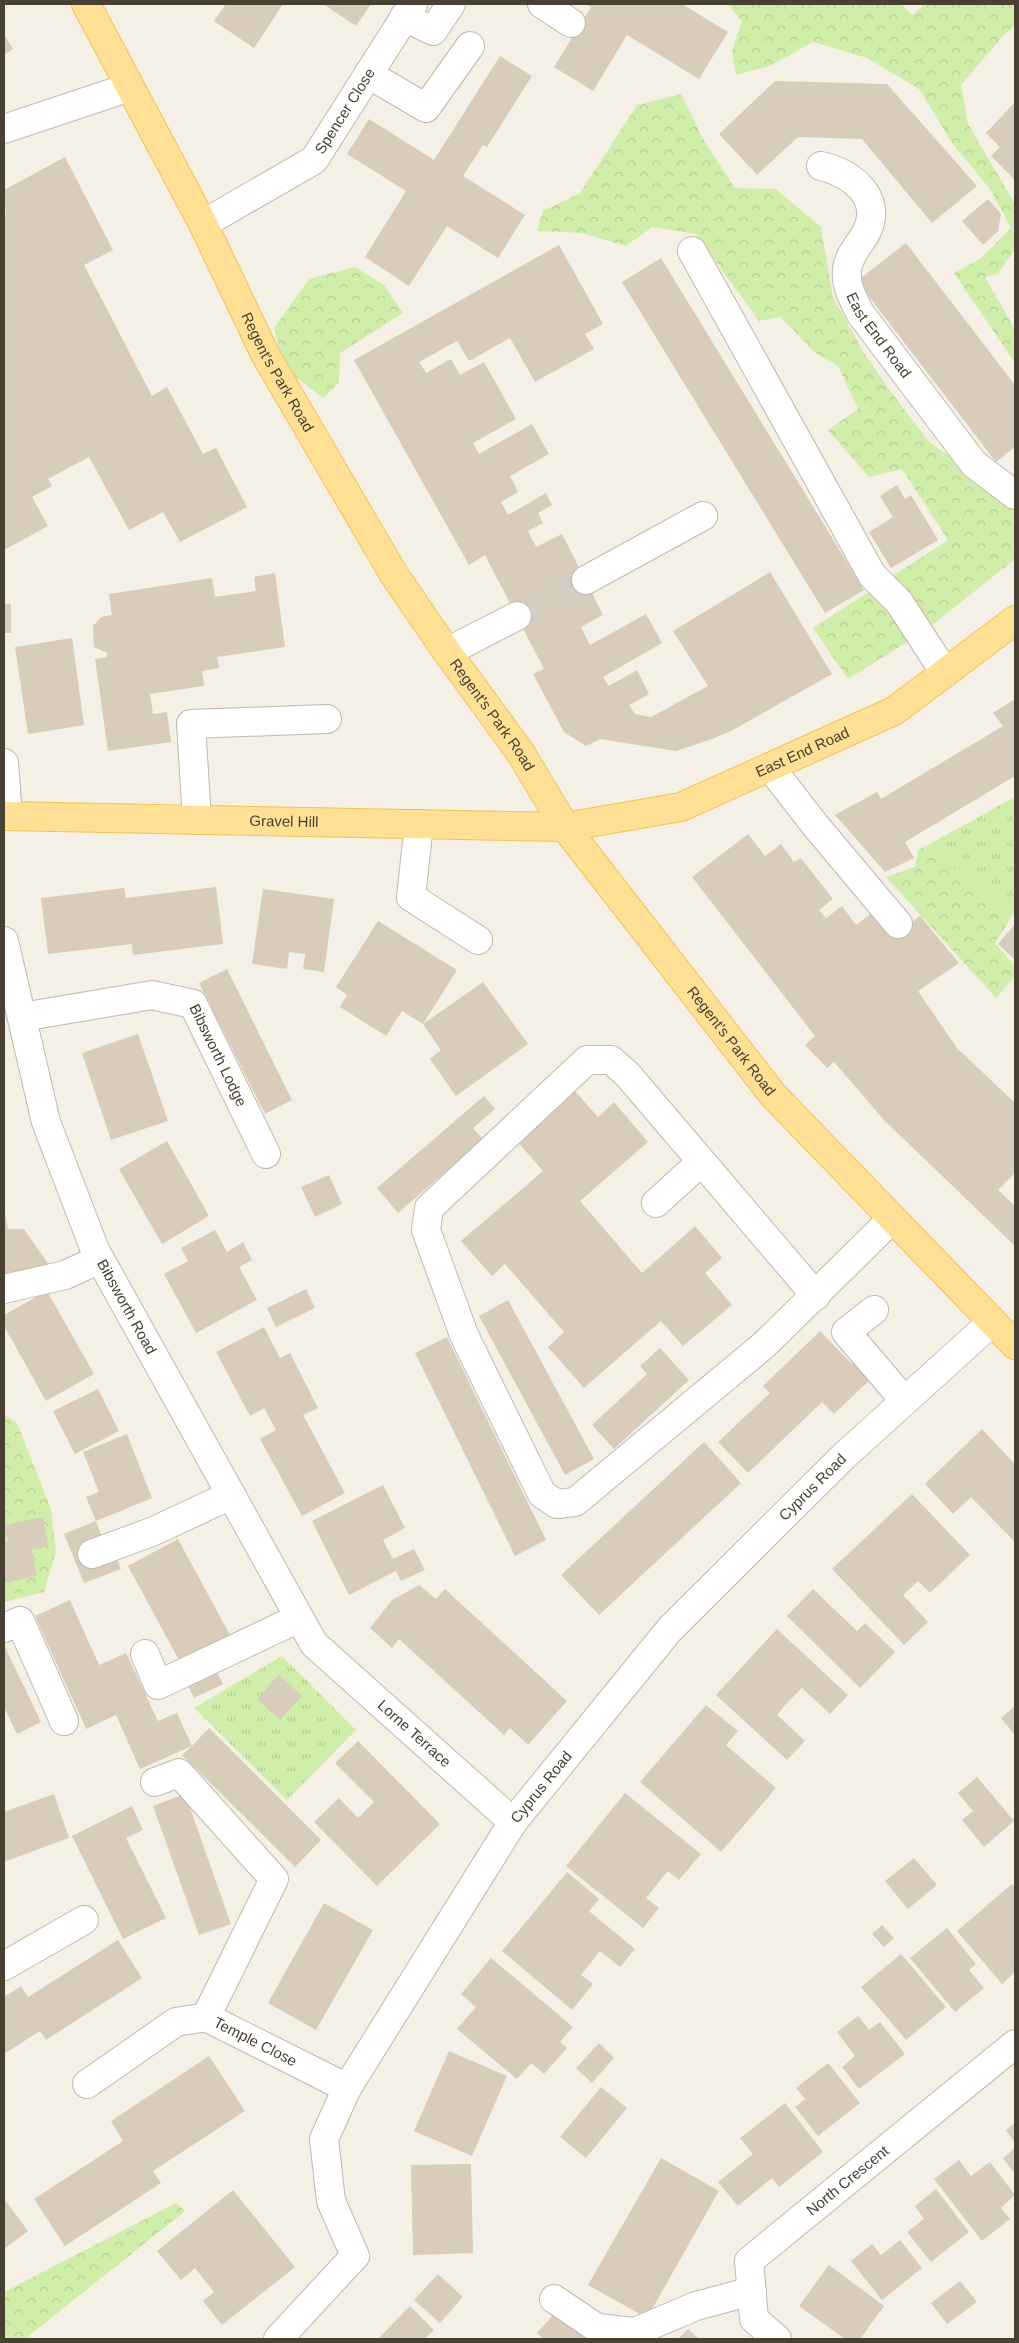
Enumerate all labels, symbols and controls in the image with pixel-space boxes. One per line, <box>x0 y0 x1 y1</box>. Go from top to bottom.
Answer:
street label: Spencer Close <box>311 65 378 157</box>
street label: East End Road <box>843 290 915 381</box>
street label: Regent's Park Road <box>238 309 318 435</box>
street label: Regent's Park Road <box>447 655 538 774</box>
street label: East End Road <box>753 723 852 780</box>
street label: Gravel Hill <box>249 812 319 830</box>
street label: Regent's Park Road <box>684 983 779 1099</box>
street label: Bibsworth Lodge <box>186 1001 251 1109</box>
street label: Bibsworth Road <box>94 1256 160 1357</box>
street label: Cyprus Road <box>775 1450 849 1524</box>
street label: Lorne Terrace <box>374 1696 455 1770</box>
street label: Cyprus Road <box>507 1748 575 1826</box>
street label: Temple Close <box>211 2013 300 2069</box>
street label: North Crescent <box>803 2141 892 2219</box>

